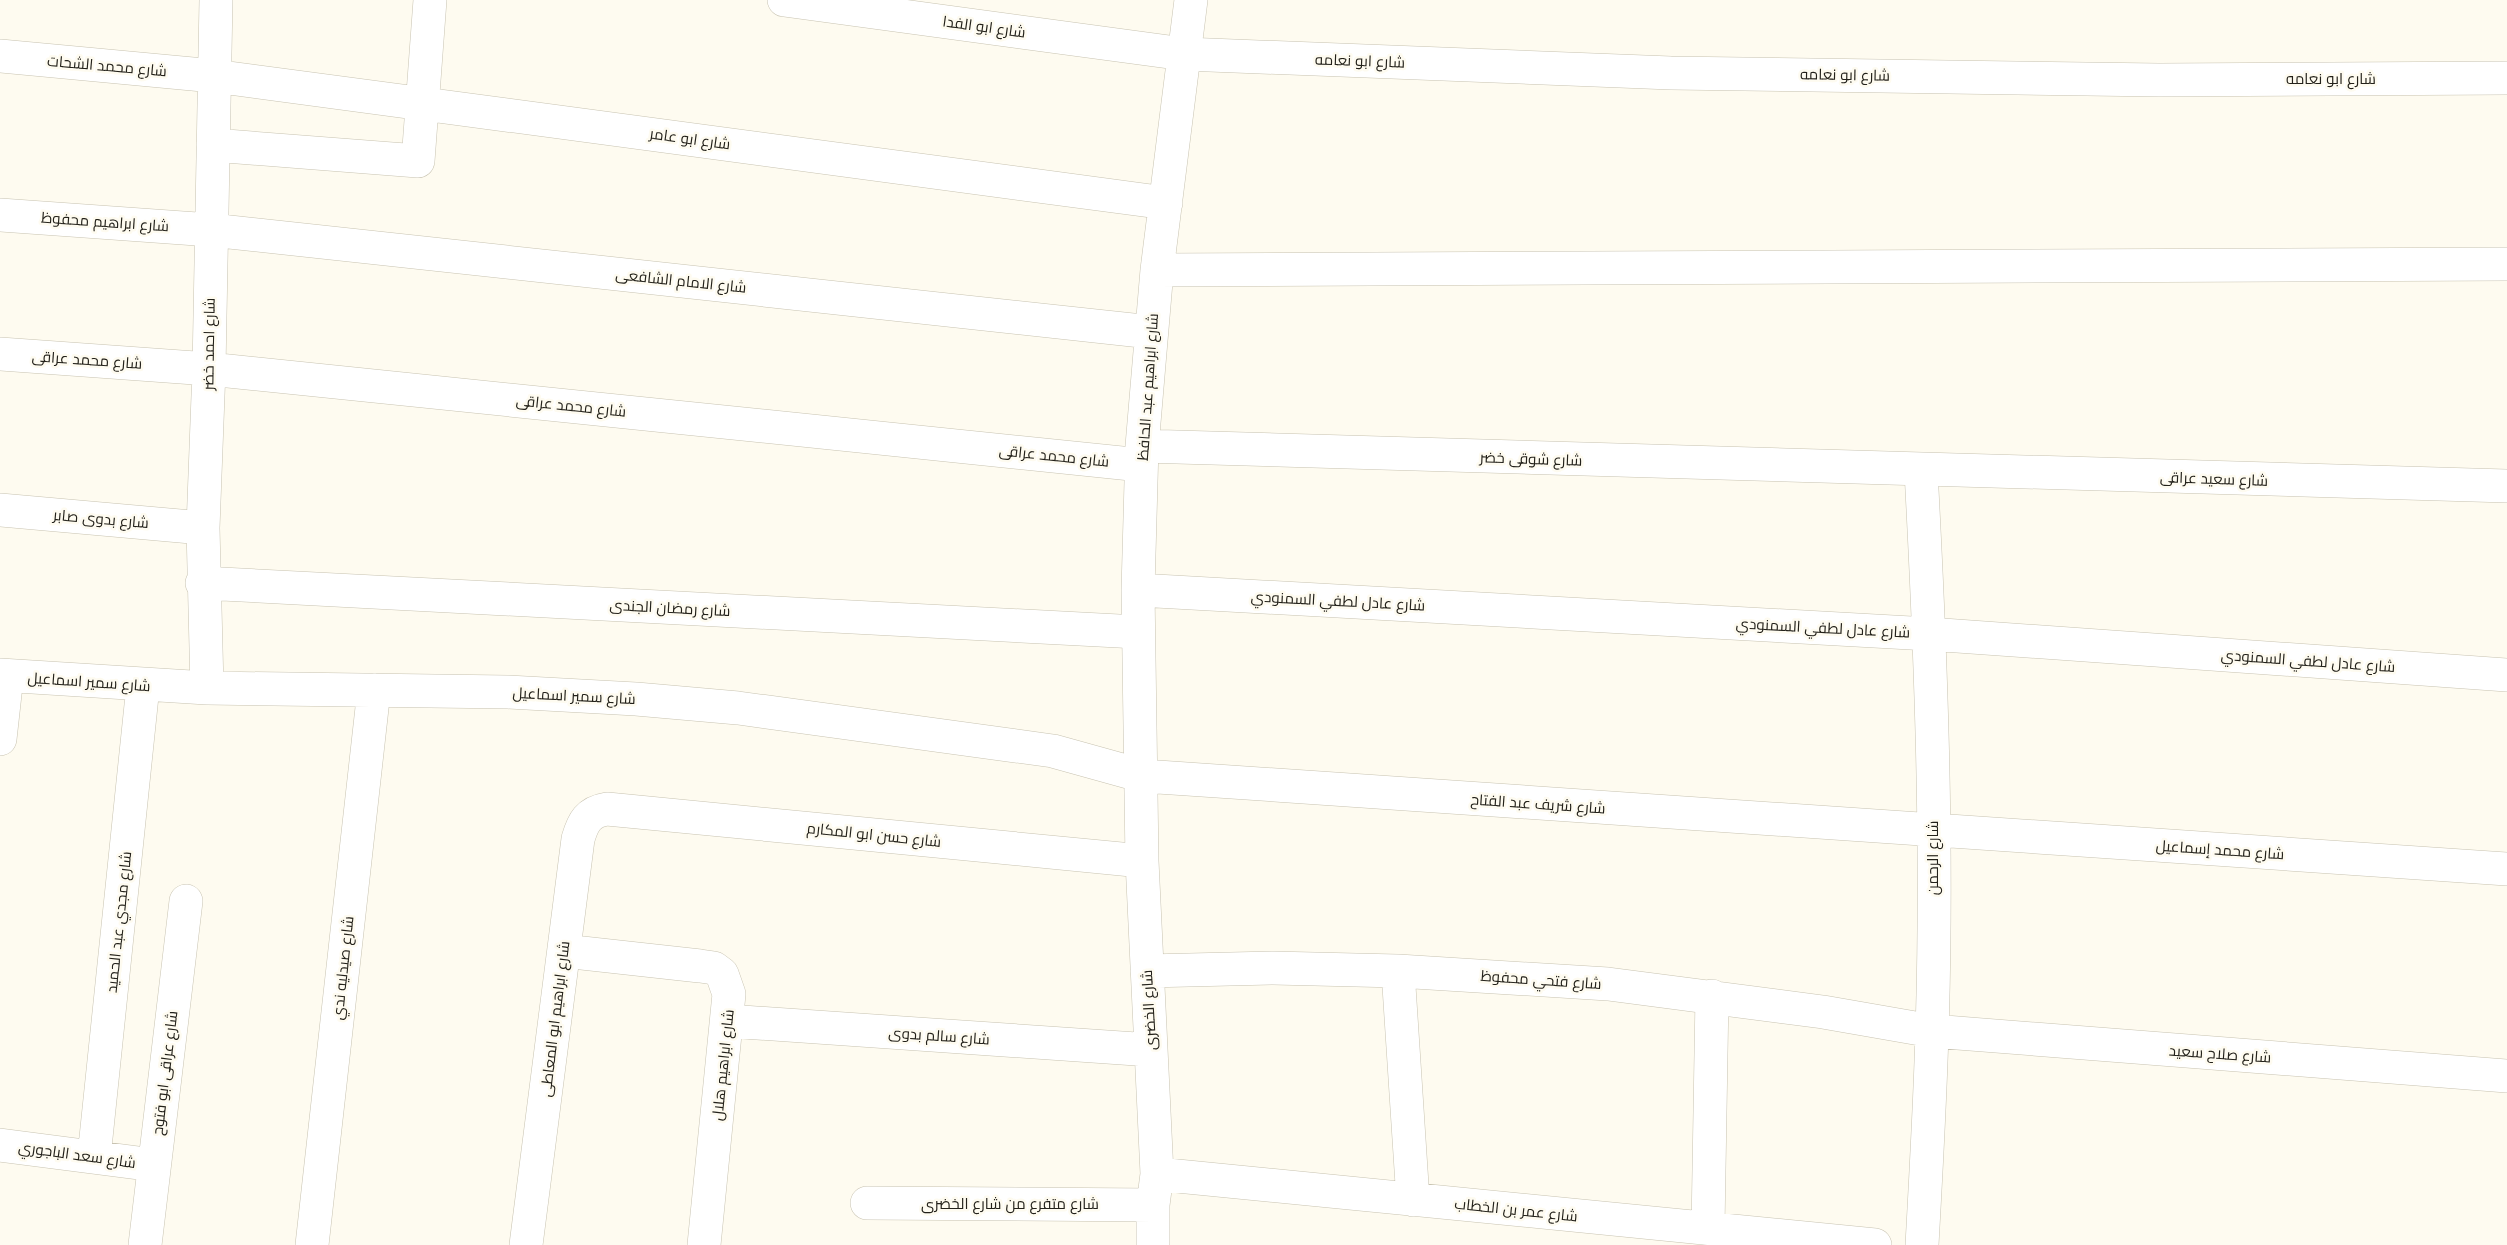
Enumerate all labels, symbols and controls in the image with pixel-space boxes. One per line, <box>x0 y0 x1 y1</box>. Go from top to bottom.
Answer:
street label: شارع ابو الفدا <box>941 11 1027 44</box>
street label: شارع ابو نعامه <box>1315 49 1405 74</box>
street label: شارع محمد الشحات <box>46 51 168 82</box>
street label: شارع ابو نعامه <box>1800 64 1890 87</box>
street label: شارع ابو نعامه <box>2286 69 2376 90</box>
street label: شارع ابو عامر <box>647 123 732 156</box>
street label: شارع ابراهيم محفوظ <box>40 208 170 237</box>
street label: شارع الامام الشافعى <box>614 264 747 299</box>
street label: شارع احمد خضر <box>198 298 221 392</box>
street label: شارع ابراهيم عبد الحافظ <box>1133 313 1164 462</box>
street label: شارع محمد عراقى <box>31 346 143 375</box>
street label: شارع محمد عراقى <box>515 390 627 423</box>
street label: شارع محمد عراقى <box>998 440 1110 473</box>
street label: شارع شوقى خضر <box>1478 447 1583 472</box>
street label: شارع سعيد عراقى <box>2160 467 2268 492</box>
street label: شارع بدوى صابر <box>51 505 150 534</box>
street label: شارع عادل لطفي السمنودي <box>1250 586 1426 618</box>
street label: شارع رمضان الجندى <box>609 595 731 622</box>
street label: شارع عادل لطفي السمنودي <box>1735 613 1911 645</box>
street label: شارع عادل لطفي السمنودي <box>2220 645 2396 679</box>
street label: شارع سمير اسماعيل <box>27 668 151 697</box>
street label: شارع سمير اسماعيل <box>512 683 636 710</box>
street label: شارع شريف عبد الفتاح <box>1470 789 1606 820</box>
street label: شارع حسن ابو المكارم <box>806 818 942 853</box>
street label: شارع الرحمن <box>1923 821 1944 895</box>
street label: شارع محمد إسماعيل <box>2155 836 2285 865</box>
street label: شارع مجدي عبد الحميد <box>102 850 138 994</box>
street label: شارع صيدليه ندي <box>328 915 360 1021</box>
street label: شارع ابراهيم ابو المعاطى <box>535 940 575 1098</box>
street label: شارع فتحي محفوظ <box>1480 966 1602 996</box>
street label: شارع الخضرى <box>1137 969 1162 1051</box>
street label: شارع ابراهيم هلال <box>707 1008 740 1122</box>
street label: شارع عراقى ابو فتوح <box>147 1010 184 1137</box>
street label: شارع سالم بدوى <box>888 1022 990 1051</box>
street label: شارع صلاح سعيد <box>2168 1040 2272 1069</box>
street label: شارع سعد الباجوري <box>17 1137 137 1175</box>
street label: شارع متفرع من شارع الخضرى <box>921 1194 1099 1215</box>
street label: شارع عمر بن الخطاب <box>1453 1194 1579 1227</box>

